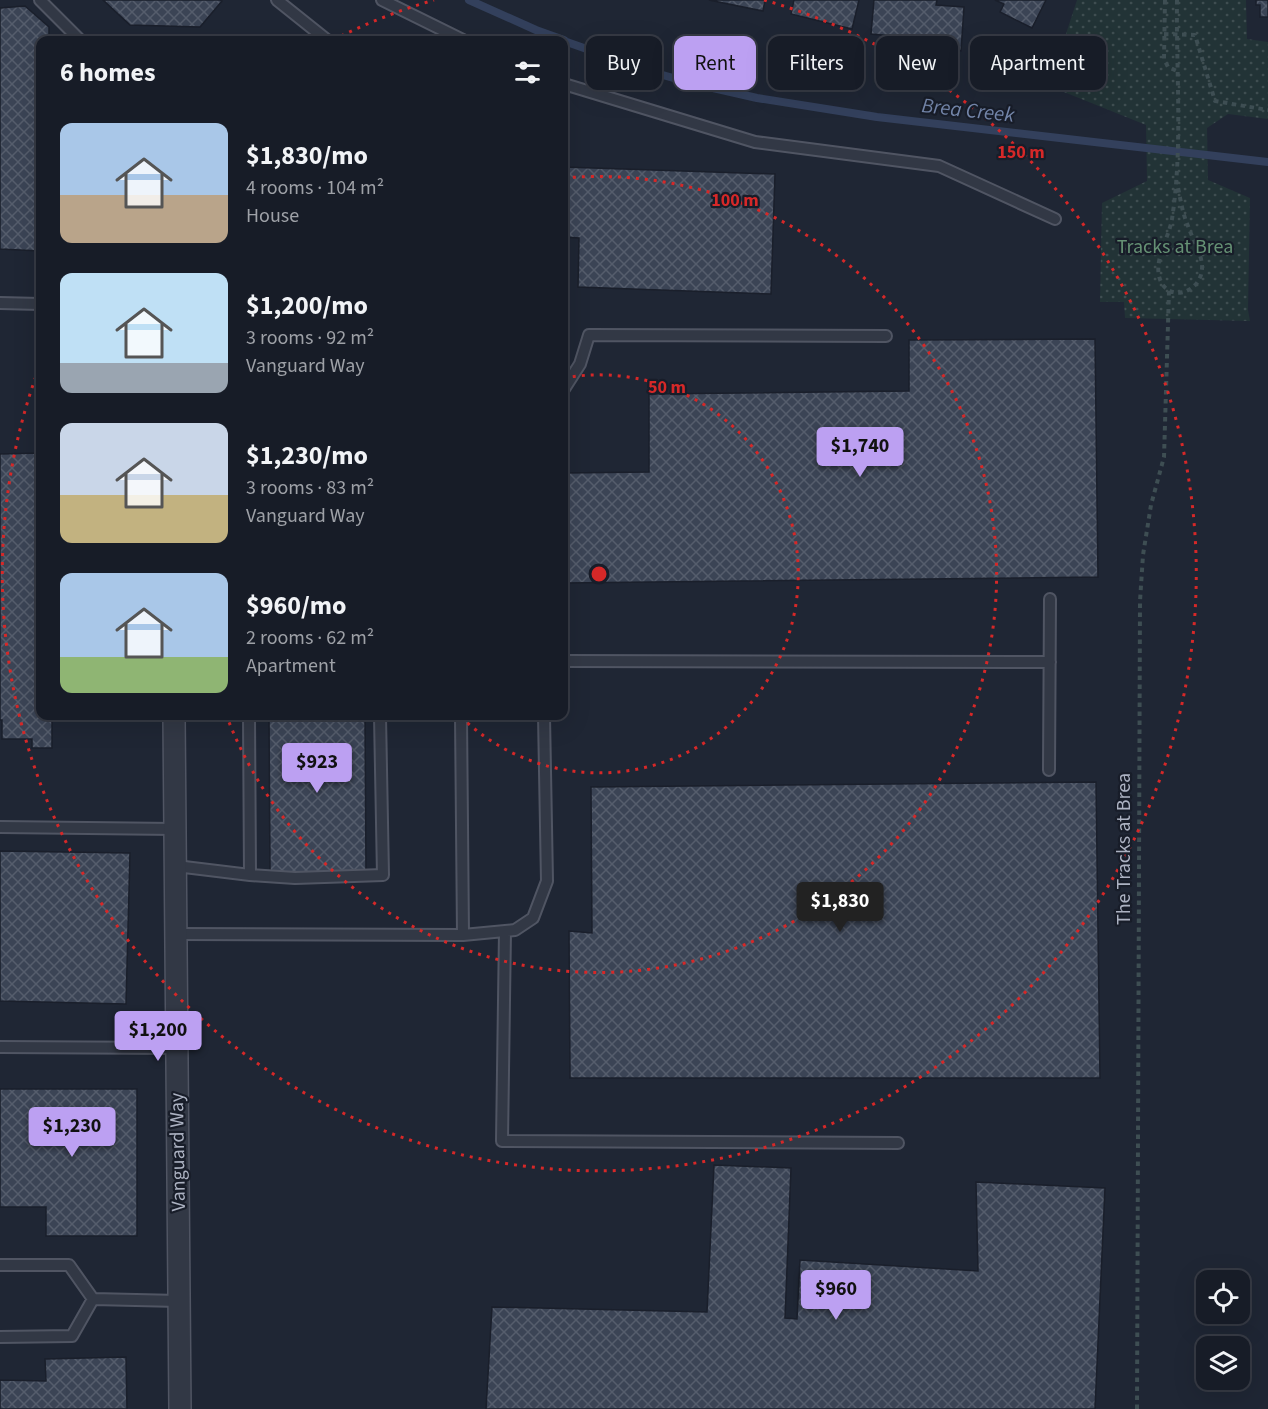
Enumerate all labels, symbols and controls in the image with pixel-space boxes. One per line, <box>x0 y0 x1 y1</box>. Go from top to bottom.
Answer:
chip: Buy <box>586 36 662 90</box>
chip: Rent <box>674 36 756 90</box>
chip: Filters <box>768 36 864 90</box>
chip: New <box>876 36 958 90</box>
chip: Apartment <box>970 36 1106 90</box>
text: 6 homes <box>60 54 155 91</box>
icon: filters <box>511 56 544 89</box>
water label: Brea Creek <box>920 90 1017 130</box>
text: $1,830/mo <box>246 137 368 174</box>
text: 150 m <box>997 140 1045 165</box>
icon: home <box>108 147 180 219</box>
text: 4 rooms · 104 m² <box>246 174 384 202</box>
text: 100 m <box>711 188 759 213</box>
text: House <box>246 202 299 230</box>
park label: Tracks at Brea <box>1117 233 1233 261</box>
text: $1,200/mo <box>246 287 368 324</box>
icon: home <box>108 297 180 369</box>
text: 3 rooms · 92 m² <box>246 324 374 352</box>
text: Vanguard Way <box>246 352 365 380</box>
text: 50 m <box>648 375 686 400</box>
pin: $1,740 <box>811 427 909 478</box>
text: $1,740 <box>831 432 889 460</box>
text: $1,230/mo <box>246 437 368 474</box>
icon: home <box>108 447 180 519</box>
text: 3 rooms · 83 m² <box>246 474 374 502</box>
text: Vanguard Way <box>246 502 365 530</box>
centre of rings <box>589 564 609 584</box>
text: $960/mo <box>246 587 346 624</box>
icon: home <box>108 597 180 669</box>
text: 2 rooms · 62 m² <box>246 624 374 652</box>
text: Apartment <box>246 652 336 680</box>
pin: $923 <box>281 743 353 794</box>
text: $923 <box>296 748 338 776</box>
street label: The Tracks at Brea <box>1110 773 1138 925</box>
pin: $1,830 <box>791 882 889 933</box>
text: $1,830 <box>811 887 869 915</box>
pin: $1,200 <box>109 1011 207 1062</box>
text: $1,200 <box>129 1016 187 1044</box>
street label: Vanguard Way <box>163 1092 193 1212</box>
pin: $1,230 <box>23 1107 121 1158</box>
text: $1,230 <box>43 1112 101 1140</box>
pin: $960 <box>800 1270 872 1321</box>
map controls <box>1196 1270 1250 1390</box>
button: locate <box>1196 1270 1250 1324</box>
text: $960 <box>815 1275 857 1303</box>
button: layers <box>1196 1336 1250 1390</box>

